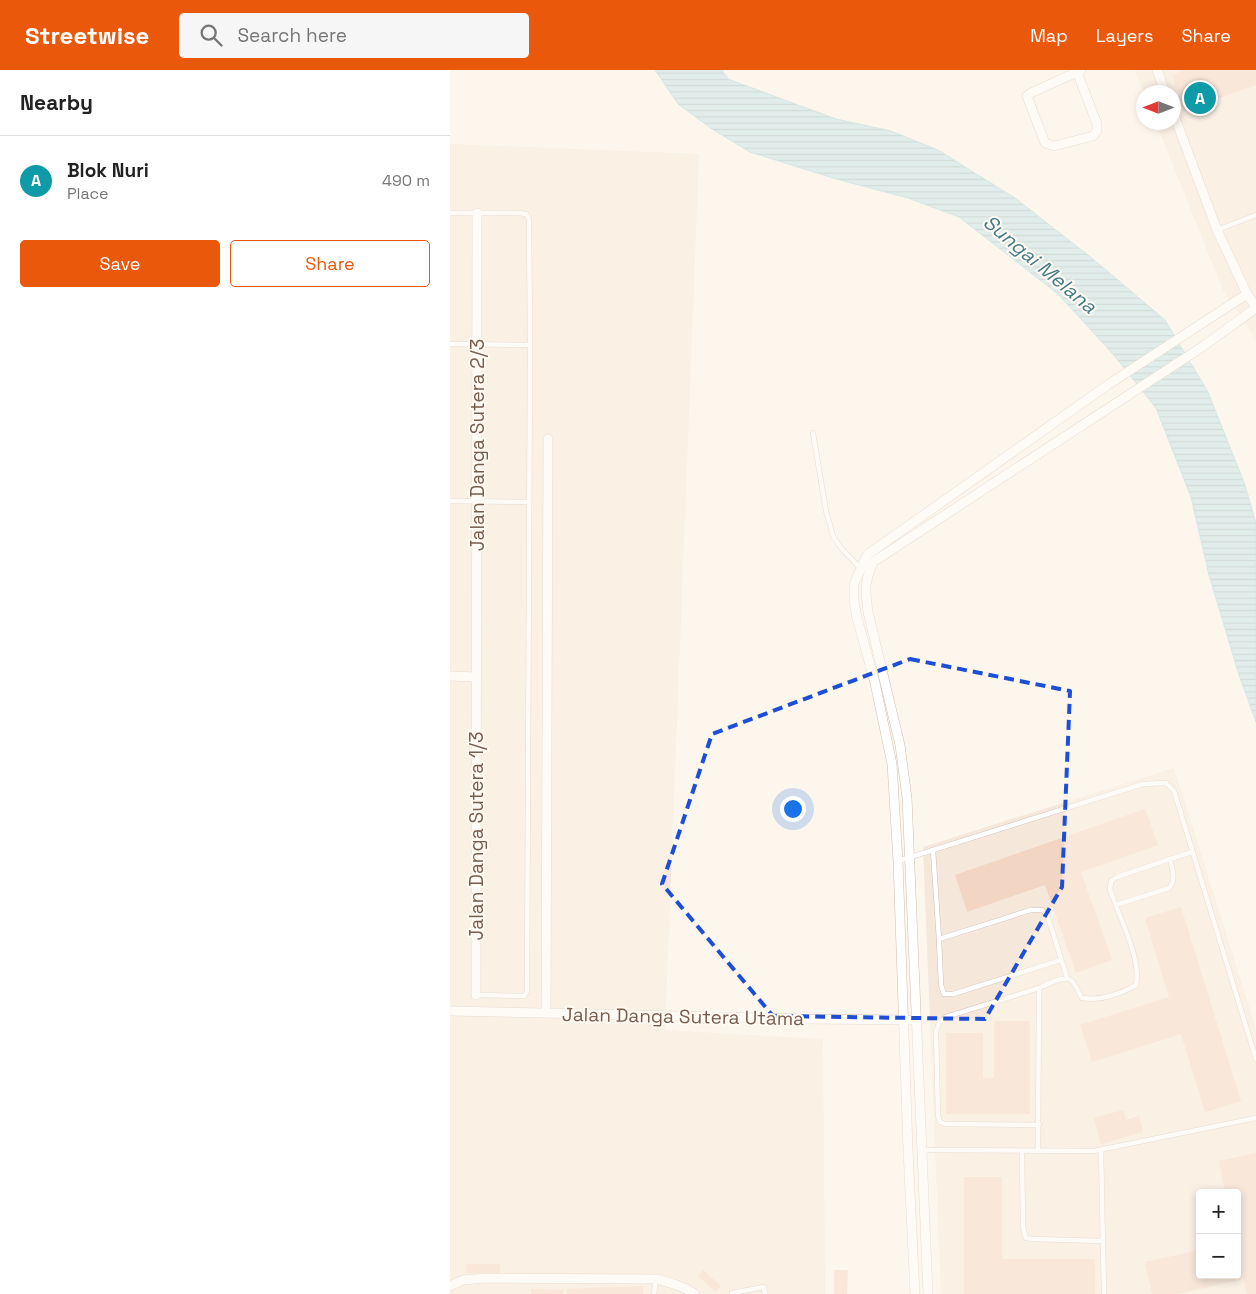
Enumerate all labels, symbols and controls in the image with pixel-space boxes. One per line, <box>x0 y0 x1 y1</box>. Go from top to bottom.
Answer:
search box <box>179 13 529 58</box>
text: Streetwise <box>25 20 149 51</box>
icon: search <box>197 21 225 49</box>
text: Search here <box>237 23 347 48</box>
text: Map <box>1030 24 1068 47</box>
text: Layers <box>1096 24 1153 47</box>
text: Share <box>1181 24 1231 47</box>
pin: A <box>1184 79 1216 117</box>
north arrow <box>1136 85 1181 130</box>
text: Nearby <box>20 89 93 116</box>
text: Blok Nuri <box>67 158 149 183</box>
text: A <box>31 170 41 191</box>
text: 490 m <box>382 170 430 191</box>
text: Place <box>67 183 109 204</box>
water label: Sungai Melana <box>978 209 1103 319</box>
button: Save <box>20 240 220 287</box>
button: Share <box>230 240 430 287</box>
street label: Jalan Danga Sutera 2/3 <box>465 339 490 551</box>
street label: Jalan Danga Sutera 1/3 <box>464 731 489 941</box>
your location <box>780 796 806 822</box>
street label: Jalan Danga Sutera Utama <box>562 1002 804 1031</box>
map controls <box>1196 1189 1241 1279</box>
button: + <box>1196 1189 1241 1234</box>
button: − <box>1196 1234 1241 1279</box>

